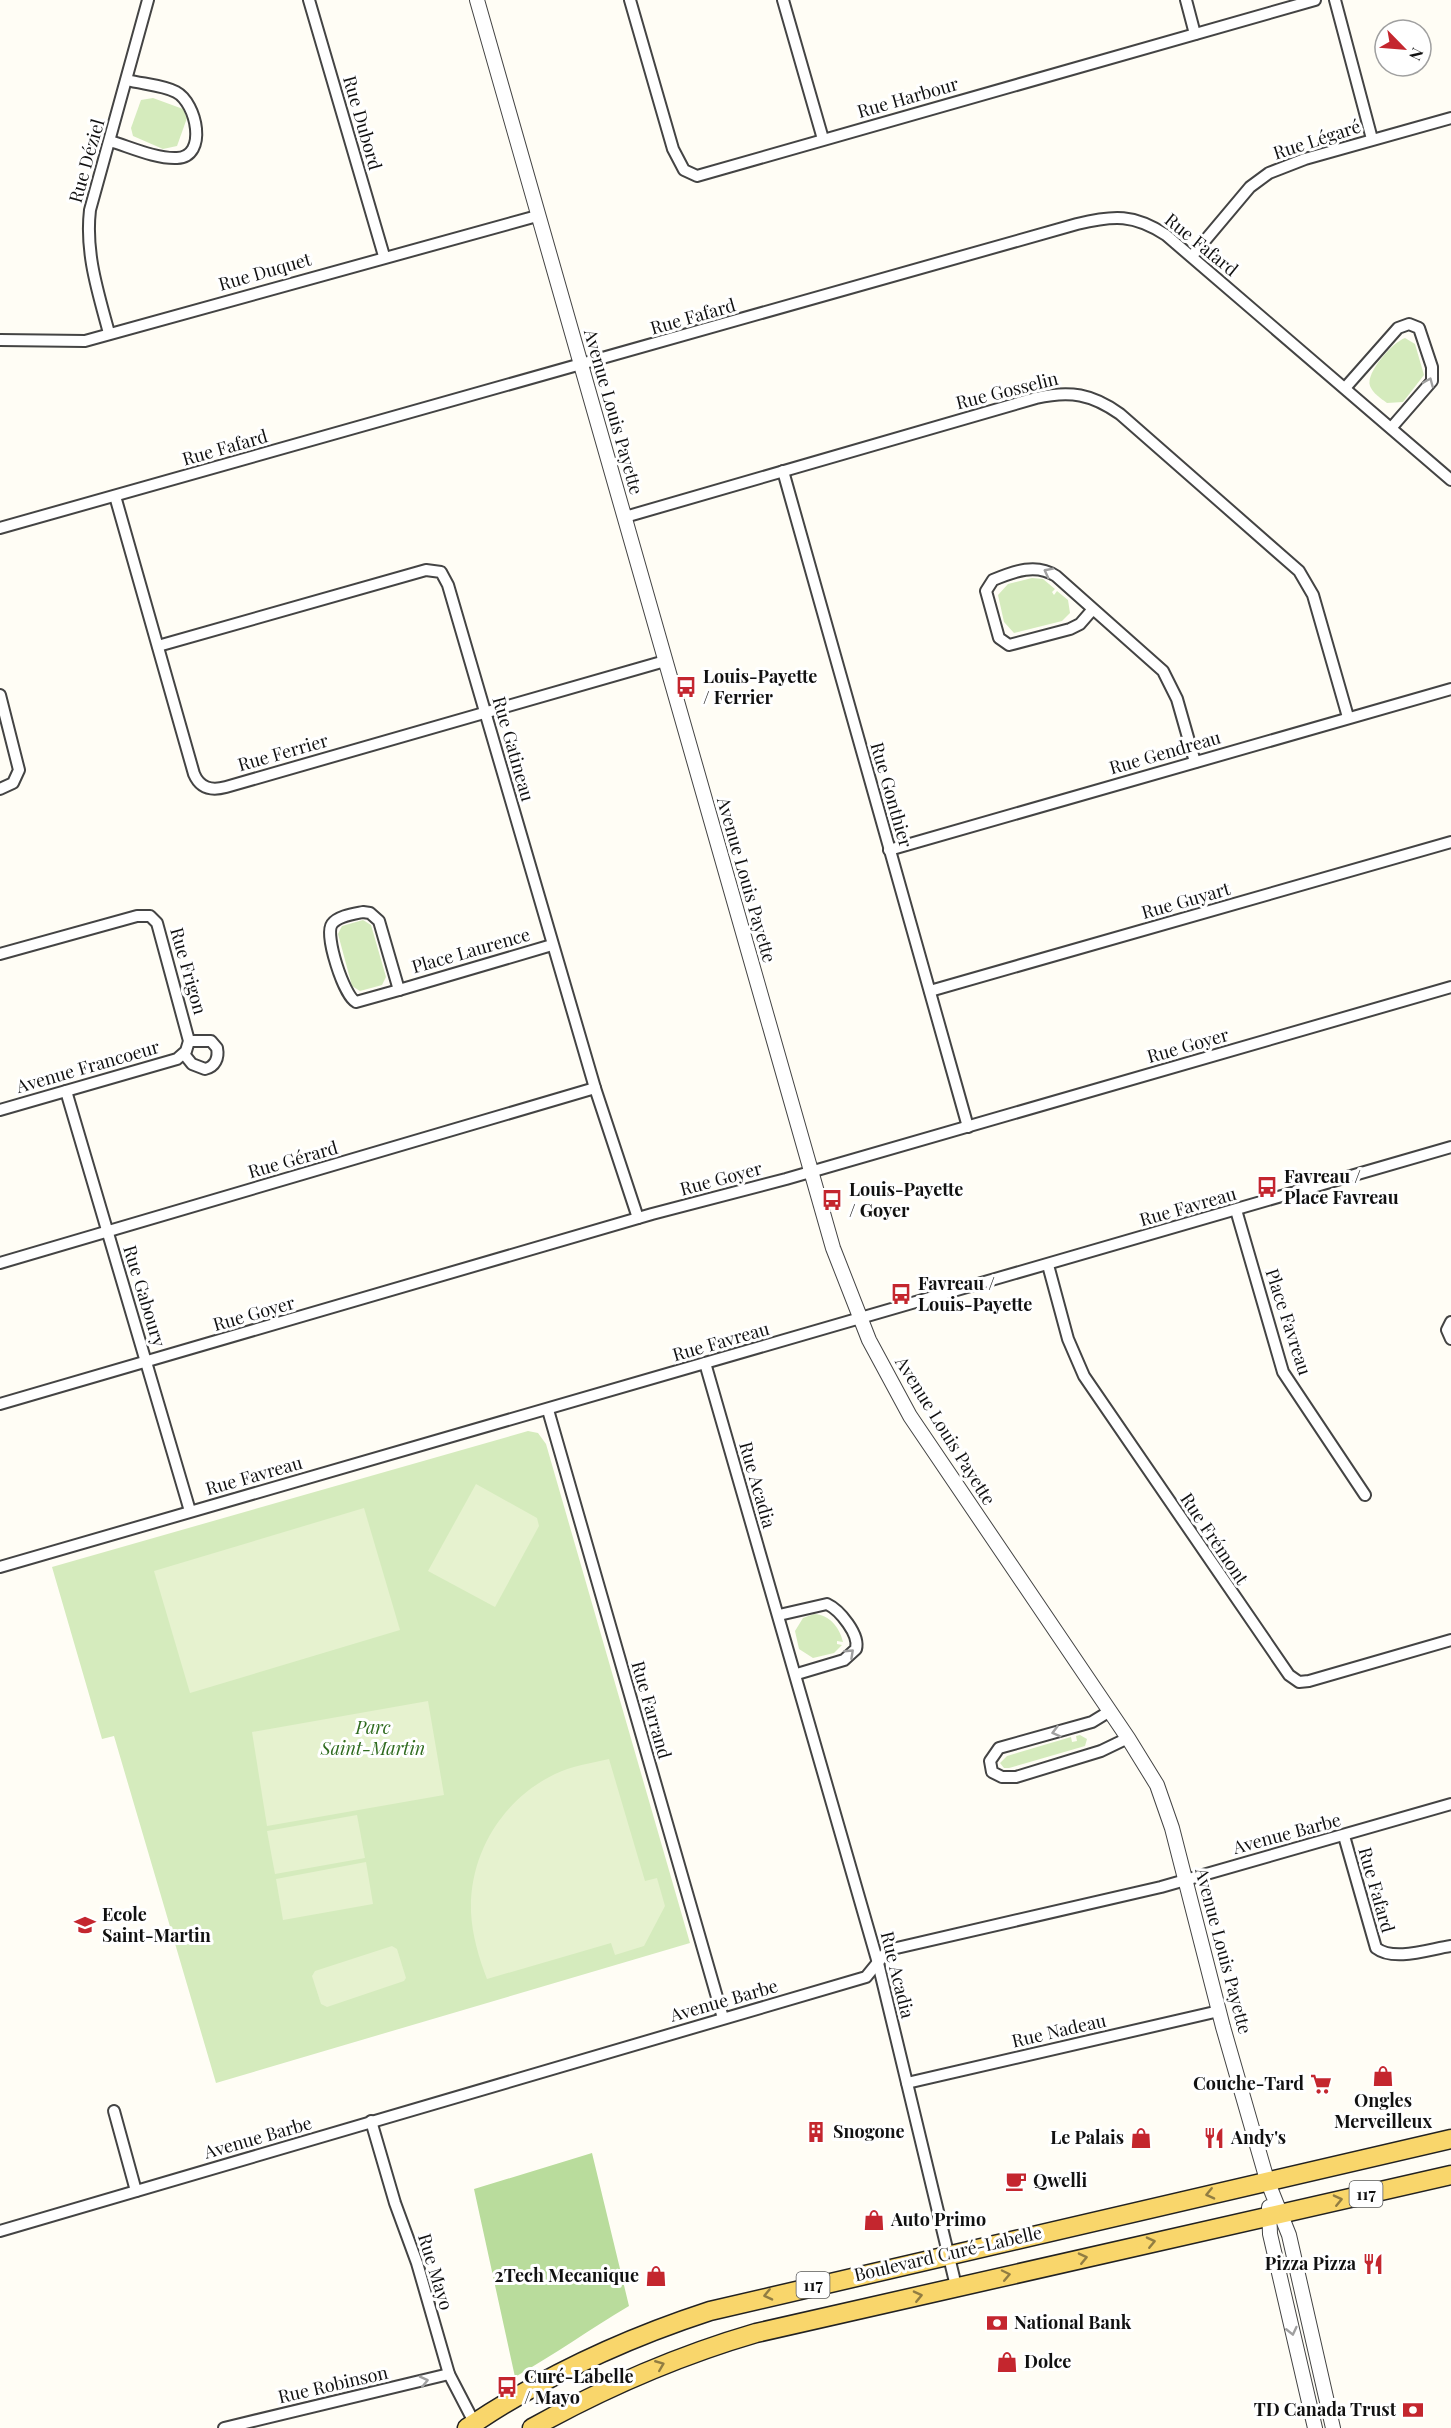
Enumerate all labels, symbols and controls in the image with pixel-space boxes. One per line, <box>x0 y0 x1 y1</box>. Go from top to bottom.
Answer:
north arrow <box>1373 18 1433 78</box>
text: N <box>1405 45 1429 65</box>
street label: Rue Harbour <box>854 71 961 123</box>
street label: Rue Dubord <box>338 73 388 173</box>
street label: Rue Légaré <box>1270 114 1363 164</box>
street label: Rue Déziel <box>63 116 109 205</box>
street label: Rue Fafard <box>1160 207 1244 281</box>
street label: Rue Duquet <box>216 246 314 296</box>
street label: Rue Fafard <box>647 292 739 340</box>
street label: Avenue Louis Payette <box>579 325 649 497</box>
street label: Rue Gosselin <box>953 366 1061 414</box>
one-way arrow <box>1422 378 1434 389</box>
street label: Rue Fafard <box>179 423 271 471</box>
one-way arrow <box>1043 568 1054 579</box>
place label: Louis-Payette / Ferrier <box>703 664 817 709</box>
bus stop icon: Louis-Payette / Ferrier <box>674 675 698 699</box>
street label: Rue Gatineau <box>488 693 541 805</box>
street label: Rue Gendreau <box>1106 725 1224 779</box>
street label: Rue Ferrier <box>235 728 331 776</box>
street label: Rue Gonthier <box>865 739 918 850</box>
street label: Avenue Louis Payette <box>712 793 782 965</box>
street label: Rue Guyart <box>1139 876 1233 924</box>
street label: Place Laurence <box>409 922 533 978</box>
street label: Rue Frigon <box>165 925 213 1017</box>
street label: Rue Goyer <box>1144 1022 1231 1068</box>
street label: Avenue Francoeur <box>12 1034 162 1098</box>
street label: Rue Gérard <box>245 1135 341 1183</box>
street label: Rue Goyer <box>677 1156 764 1201</box>
place label: Favreau / Place Favreau <box>1284 1164 1399 1209</box>
bus stop icon: Favreau / Place Favreau <box>1255 1175 1279 1199</box>
place label: Louis-Payette / Goyer <box>849 1177 963 1222</box>
street label: Rue Favreau <box>1137 1181 1239 1231</box>
bus stop icon: Louis-Payette / Goyer <box>820 1188 844 1212</box>
street label: Rue Gaboury <box>118 1242 172 1349</box>
street label: Place Favreau <box>1260 1265 1318 1379</box>
place label: Favreau / Louis-Payette <box>918 1271 1032 1316</box>
bus stop icon: Favreau / Louis-Payette <box>889 1282 913 1306</box>
street label: Rue Goyer <box>210 1290 297 1336</box>
street label: Rue Favreau <box>670 1316 772 1366</box>
street label: Avenue Louis Payette <box>890 1351 1001 1509</box>
street label: Rue Acadia <box>734 1439 782 1531</box>
street label: Rue Favreau <box>203 1450 305 1500</box>
street label: Rue Frémont <box>1175 1488 1255 1589</box>
one-way arrow <box>843 1649 854 1660</box>
street label: Rue Farrand <box>627 1658 678 1762</box>
park label: Parc Saint-Martin <box>320 1715 425 1760</box>
one-way arrow <box>1051 1725 1062 1737</box>
street label: Avenue Barbe <box>1229 1807 1343 1859</box>
street label: Rue Fafard <box>1353 1844 1401 1936</box>
street label: Avenue Louis Payette <box>1190 1864 1258 2036</box>
place label: Ecole Saint-Martin <box>102 1902 211 1947</box>
school or university icon: Ecole Saint-Martin <box>73 1913 97 1937</box>
street label: Rue Acadia <box>876 1929 920 2021</box>
street label: Avenue Barbe <box>666 1973 780 2027</box>
street label: Rue Nadeau <box>1009 2007 1109 2053</box>
shop icon: Ongles Merveilleux <box>1371 2064 1395 2088</box>
place label: Couche-Tard <box>1193 2071 1304 2095</box>
supermarket icon: Couche-Tard <box>1309 2072 1333 2096</box>
place label: Ongles Merveilleux <box>1334 2088 1432 2133</box>
street label: Avenue Barbe <box>200 2110 314 2164</box>
place label: Snogone <box>833 2119 905 2143</box>
building icon: Snogone <box>804 2120 828 2144</box>
place label: Le Palais <box>1050 2125 1124 2149</box>
place label: Andy's <box>1230 2125 1286 2149</box>
shop icon: Le Palais <box>1129 2126 1153 2150</box>
restaurant icon: Andy's <box>1202 2126 1226 2150</box>
place label: Qwelli <box>1033 2168 1087 2192</box>
cafe icon: Qwelli <box>1004 2169 1028 2193</box>
road number: 117 <box>1350 2181 1382 2207</box>
one-way arrow <box>1206 2186 1216 2199</box>
one-way arrow <box>1333 2194 1343 2207</box>
place label: Auto Primo <box>890 2207 986 2231</box>
shop icon: Auto Primo <box>862 2208 886 2232</box>
street label: Boulevard Curé-Labelle <box>851 2220 1044 2286</box>
street label: Rue Mayo <box>413 2230 459 2313</box>
one-way arrow <box>1146 2237 1156 2250</box>
place label: Pizza Pizza <box>1265 2251 1357 2275</box>
restaurant icon: Pizza Pizza <box>1361 2252 1385 2276</box>
one-way arrow <box>1078 2253 1088 2266</box>
place label: 2Tech Mecanique <box>494 2263 639 2287</box>
shop icon: 2Tech Mecanique <box>644 2264 668 2288</box>
one-way arrow <box>1001 2269 1011 2282</box>
road number: 117 <box>796 2272 830 2298</box>
one-way arrow <box>763 2288 773 2301</box>
one-way arrow <box>913 2290 923 2303</box>
place label: National Bank <box>1014 2310 1132 2334</box>
bank icon: National Bank <box>985 2311 1009 2335</box>
one-way arrow <box>1285 2326 1298 2336</box>
place label: Dolce <box>1024 2349 1071 2373</box>
shop icon: Dolce <box>995 2350 1019 2374</box>
street label: Rue Robinson <box>275 2360 390 2408</box>
one-way arrow <box>654 2360 665 2372</box>
place label: Curé-Labelle / Mayo <box>524 2364 634 2409</box>
one-way arrow <box>419 2375 429 2388</box>
bus stop icon: Curé-Labelle / Mayo <box>495 2375 519 2399</box>
place label: TD Canada Trust <box>1254 2397 1397 2421</box>
bank icon: TD Canada Trust <box>1401 2398 1425 2422</box>

